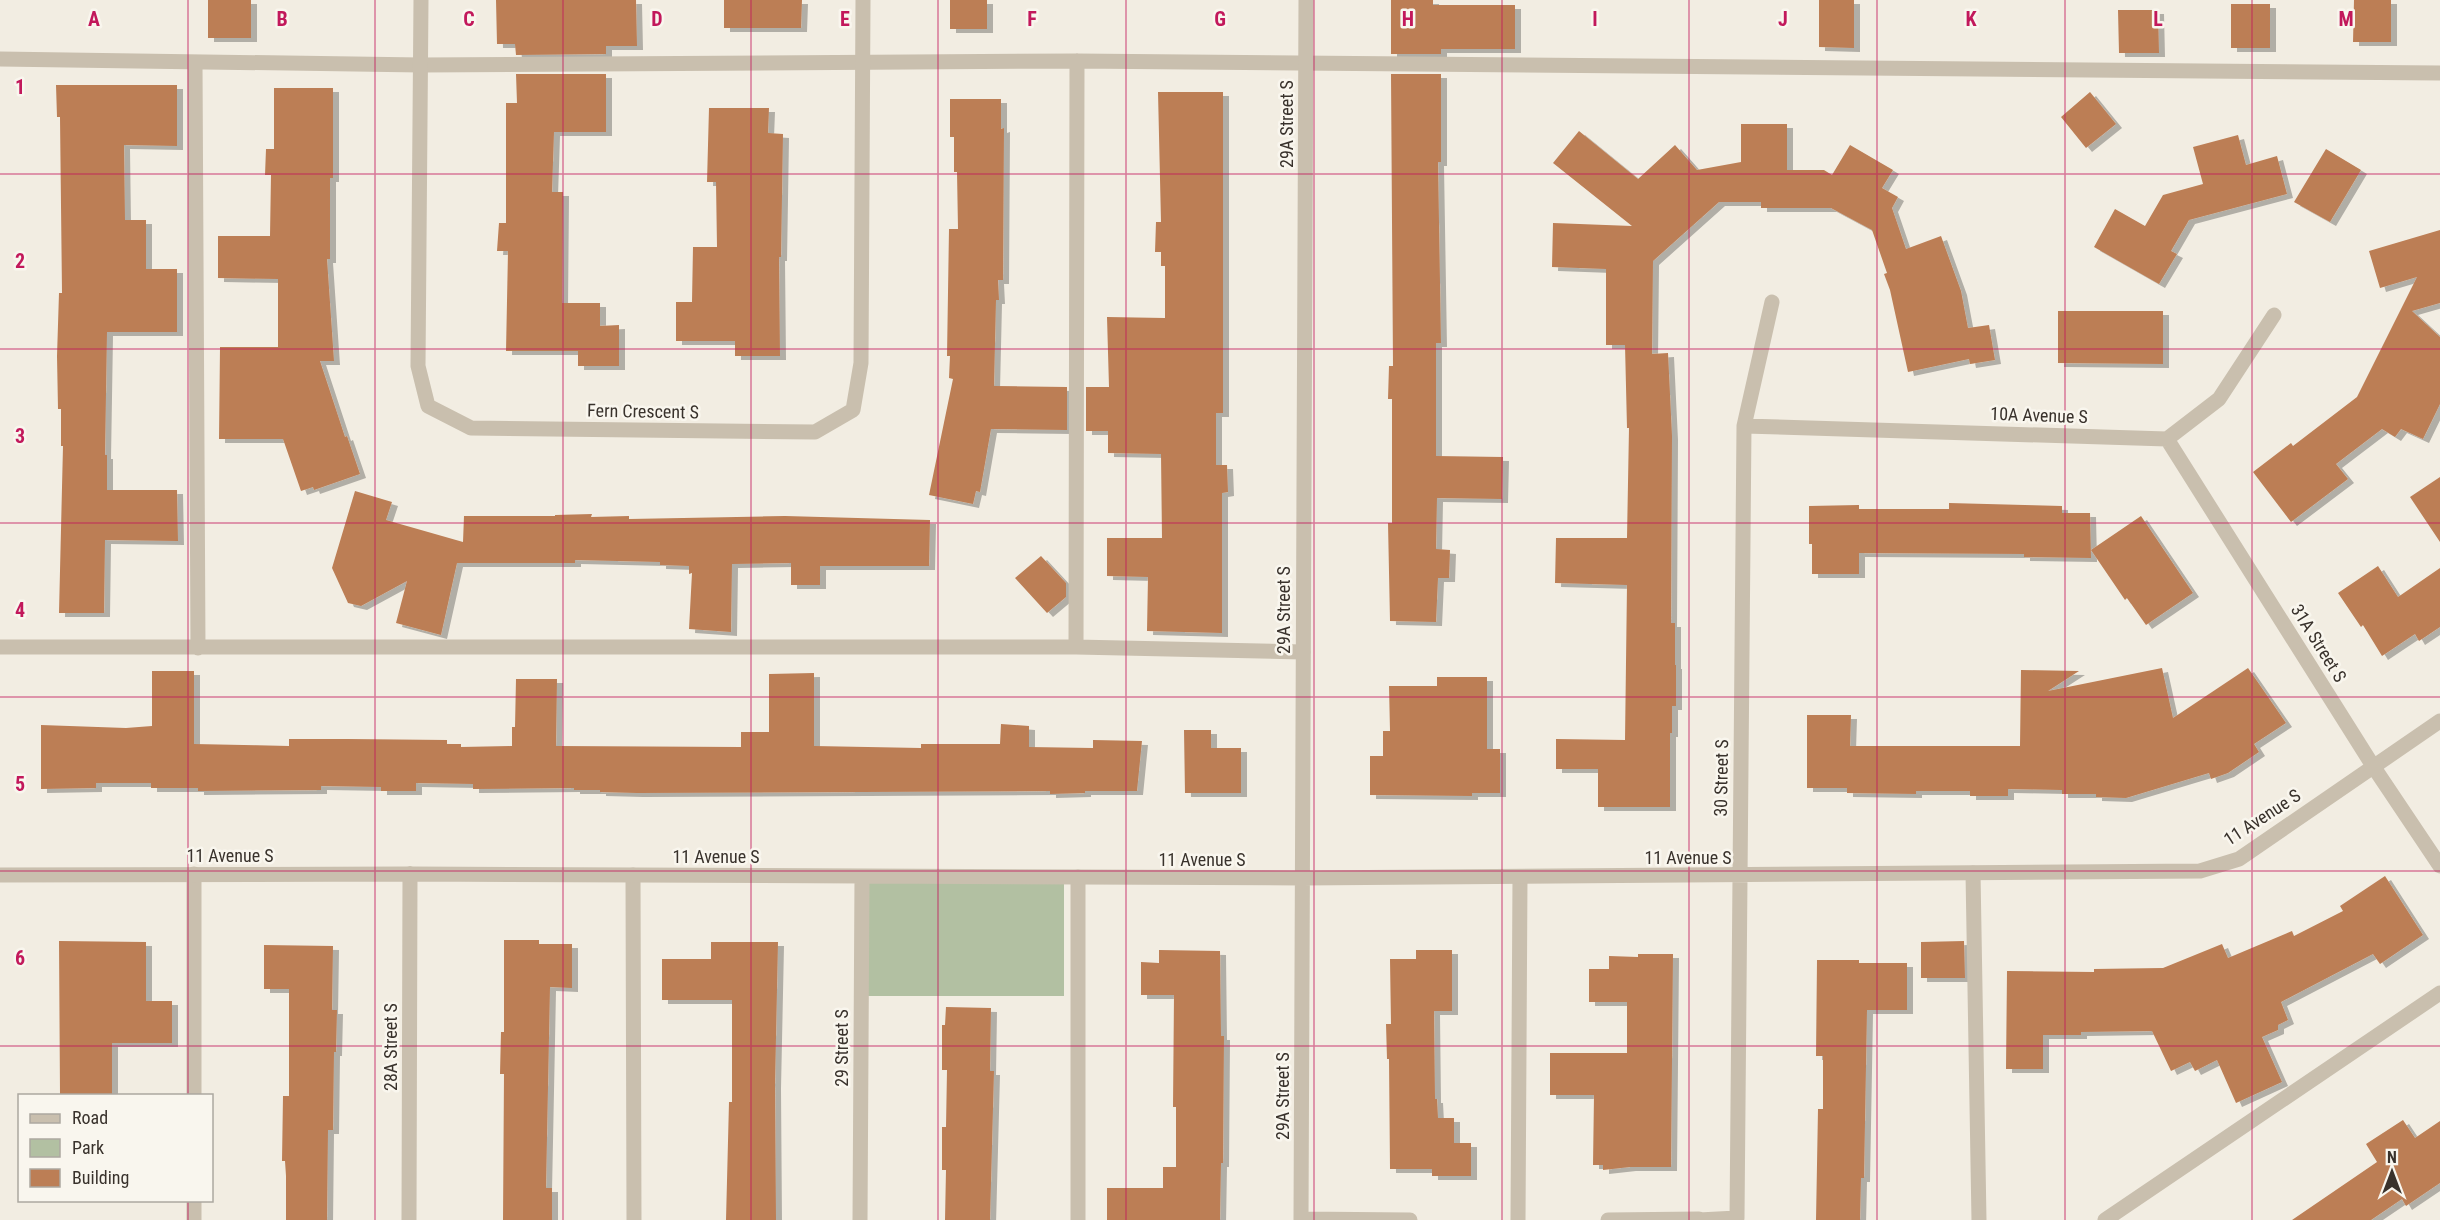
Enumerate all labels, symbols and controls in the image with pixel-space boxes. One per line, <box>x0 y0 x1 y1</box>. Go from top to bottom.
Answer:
text: A <box>88 7 100 31</box>
text: B <box>276 7 288 31</box>
text: C <box>463 7 475 31</box>
text: D <box>651 7 663 31</box>
text: E <box>840 7 850 31</box>
text: F <box>1027 7 1037 31</box>
text: G <box>1214 7 1226 31</box>
text: H <box>1402 7 1414 31</box>
text: I <box>1592 7 1598 31</box>
text: J <box>1778 7 1788 31</box>
text: K <box>1965 7 1977 31</box>
text: L <box>2153 7 2163 31</box>
text: M <box>2338 7 2354 31</box>
text: 1 <box>15 75 25 99</box>
street label: 29A Street S <box>1276 80 1297 168</box>
text: 2 <box>15 249 25 273</box>
street label: Fern Crescent S <box>587 400 699 422</box>
street label: 10A Avenue S <box>1990 403 2088 427</box>
text: 3 <box>15 424 25 448</box>
street label: 29A Street S <box>1273 566 1294 654</box>
text: 4 <box>15 598 25 622</box>
street label: 31A Street S <box>2287 600 2351 686</box>
street label: 30 Street S <box>1710 739 1732 817</box>
text: 5 <box>15 772 25 796</box>
street label: 11 Avenue S <box>2220 784 2304 850</box>
street label: 11 Avenue S <box>186 845 274 866</box>
street label: 11 Avenue S <box>672 846 760 867</box>
street label: 11 Avenue S <box>1644 847 1732 868</box>
street label: 11 Avenue S <box>1158 849 1246 870</box>
text: 6 <box>15 946 25 970</box>
street label: 28A Street S <box>380 1003 401 1091</box>
street label: 29 Street S <box>831 1009 852 1087</box>
street label: 29A Street S <box>1272 1052 1293 1140</box>
legend <box>18 1094 213 1202</box>
text: Road <box>72 1107 108 1128</box>
text: Park <box>72 1137 104 1158</box>
north arrow <box>2362 1142 2422 1202</box>
text: N <box>2387 1148 2397 1167</box>
text: Building <box>72 1167 129 1188</box>

